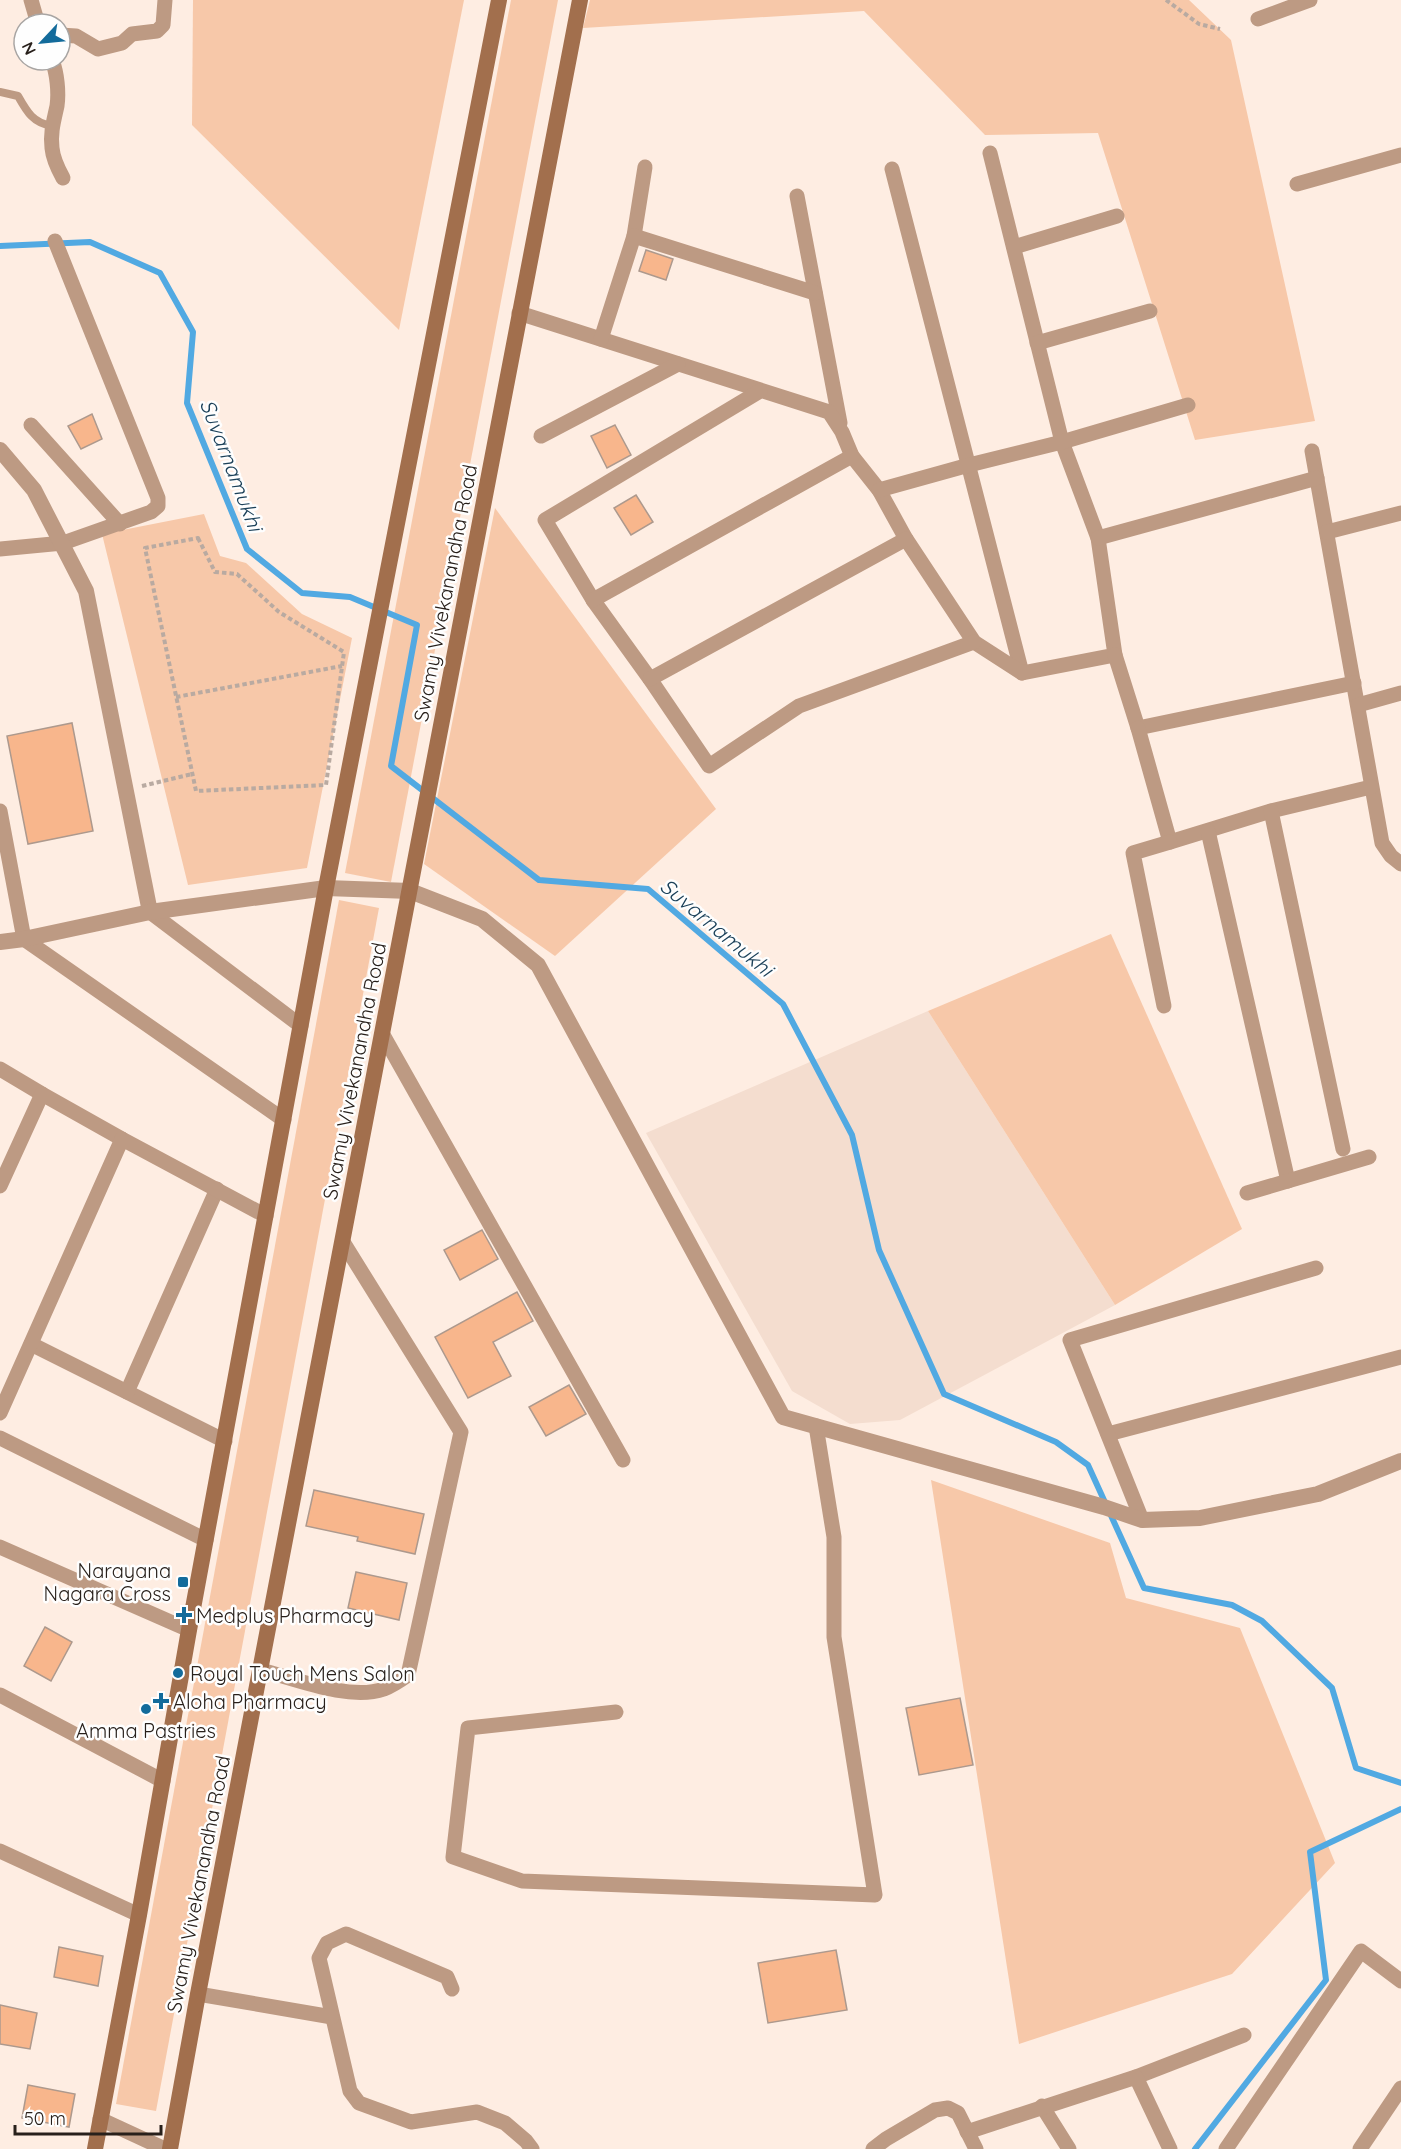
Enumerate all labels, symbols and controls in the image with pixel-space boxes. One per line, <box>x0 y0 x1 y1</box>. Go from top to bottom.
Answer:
north arrow <box>12 12 72 72</box>
text: N <box>17 39 40 58</box>
water label: Suvarnamukhi <box>195 395 270 537</box>
street label: Swamy Vivekanandha Road <box>408 462 482 724</box>
water label: Suvarnamukhi <box>655 872 781 983</box>
street label: Swamy Vivekanandha Road <box>317 940 391 1202</box>
place label: Narayana Nagara Cross <box>44 1558 171 1606</box>
marker: Narayana Nagara Cross <box>176 1575 190 1589</box>
place label: Medplus Pharmacy <box>196 1603 374 1628</box>
marker: Medplus Pharmacy <box>177 1608 191 1622</box>
place label: Royal Touch Mens Salon <box>190 1661 415 1686</box>
marker: Royal Touch Mens Salon <box>171 1666 185 1680</box>
place label: Aloha Pharmacy <box>173 1689 327 1714</box>
marker: Aloha Pharmacy <box>154 1694 168 1708</box>
marker: Amma Pastries <box>139 1702 153 1716</box>
place label: Amma Pastries <box>76 1718 216 1743</box>
street label: Swamy Vivekanandha Road <box>161 1753 235 2015</box>
scale bar <box>15 2098 160 2136</box>
text: 50 m <box>24 2107 66 2130</box>

